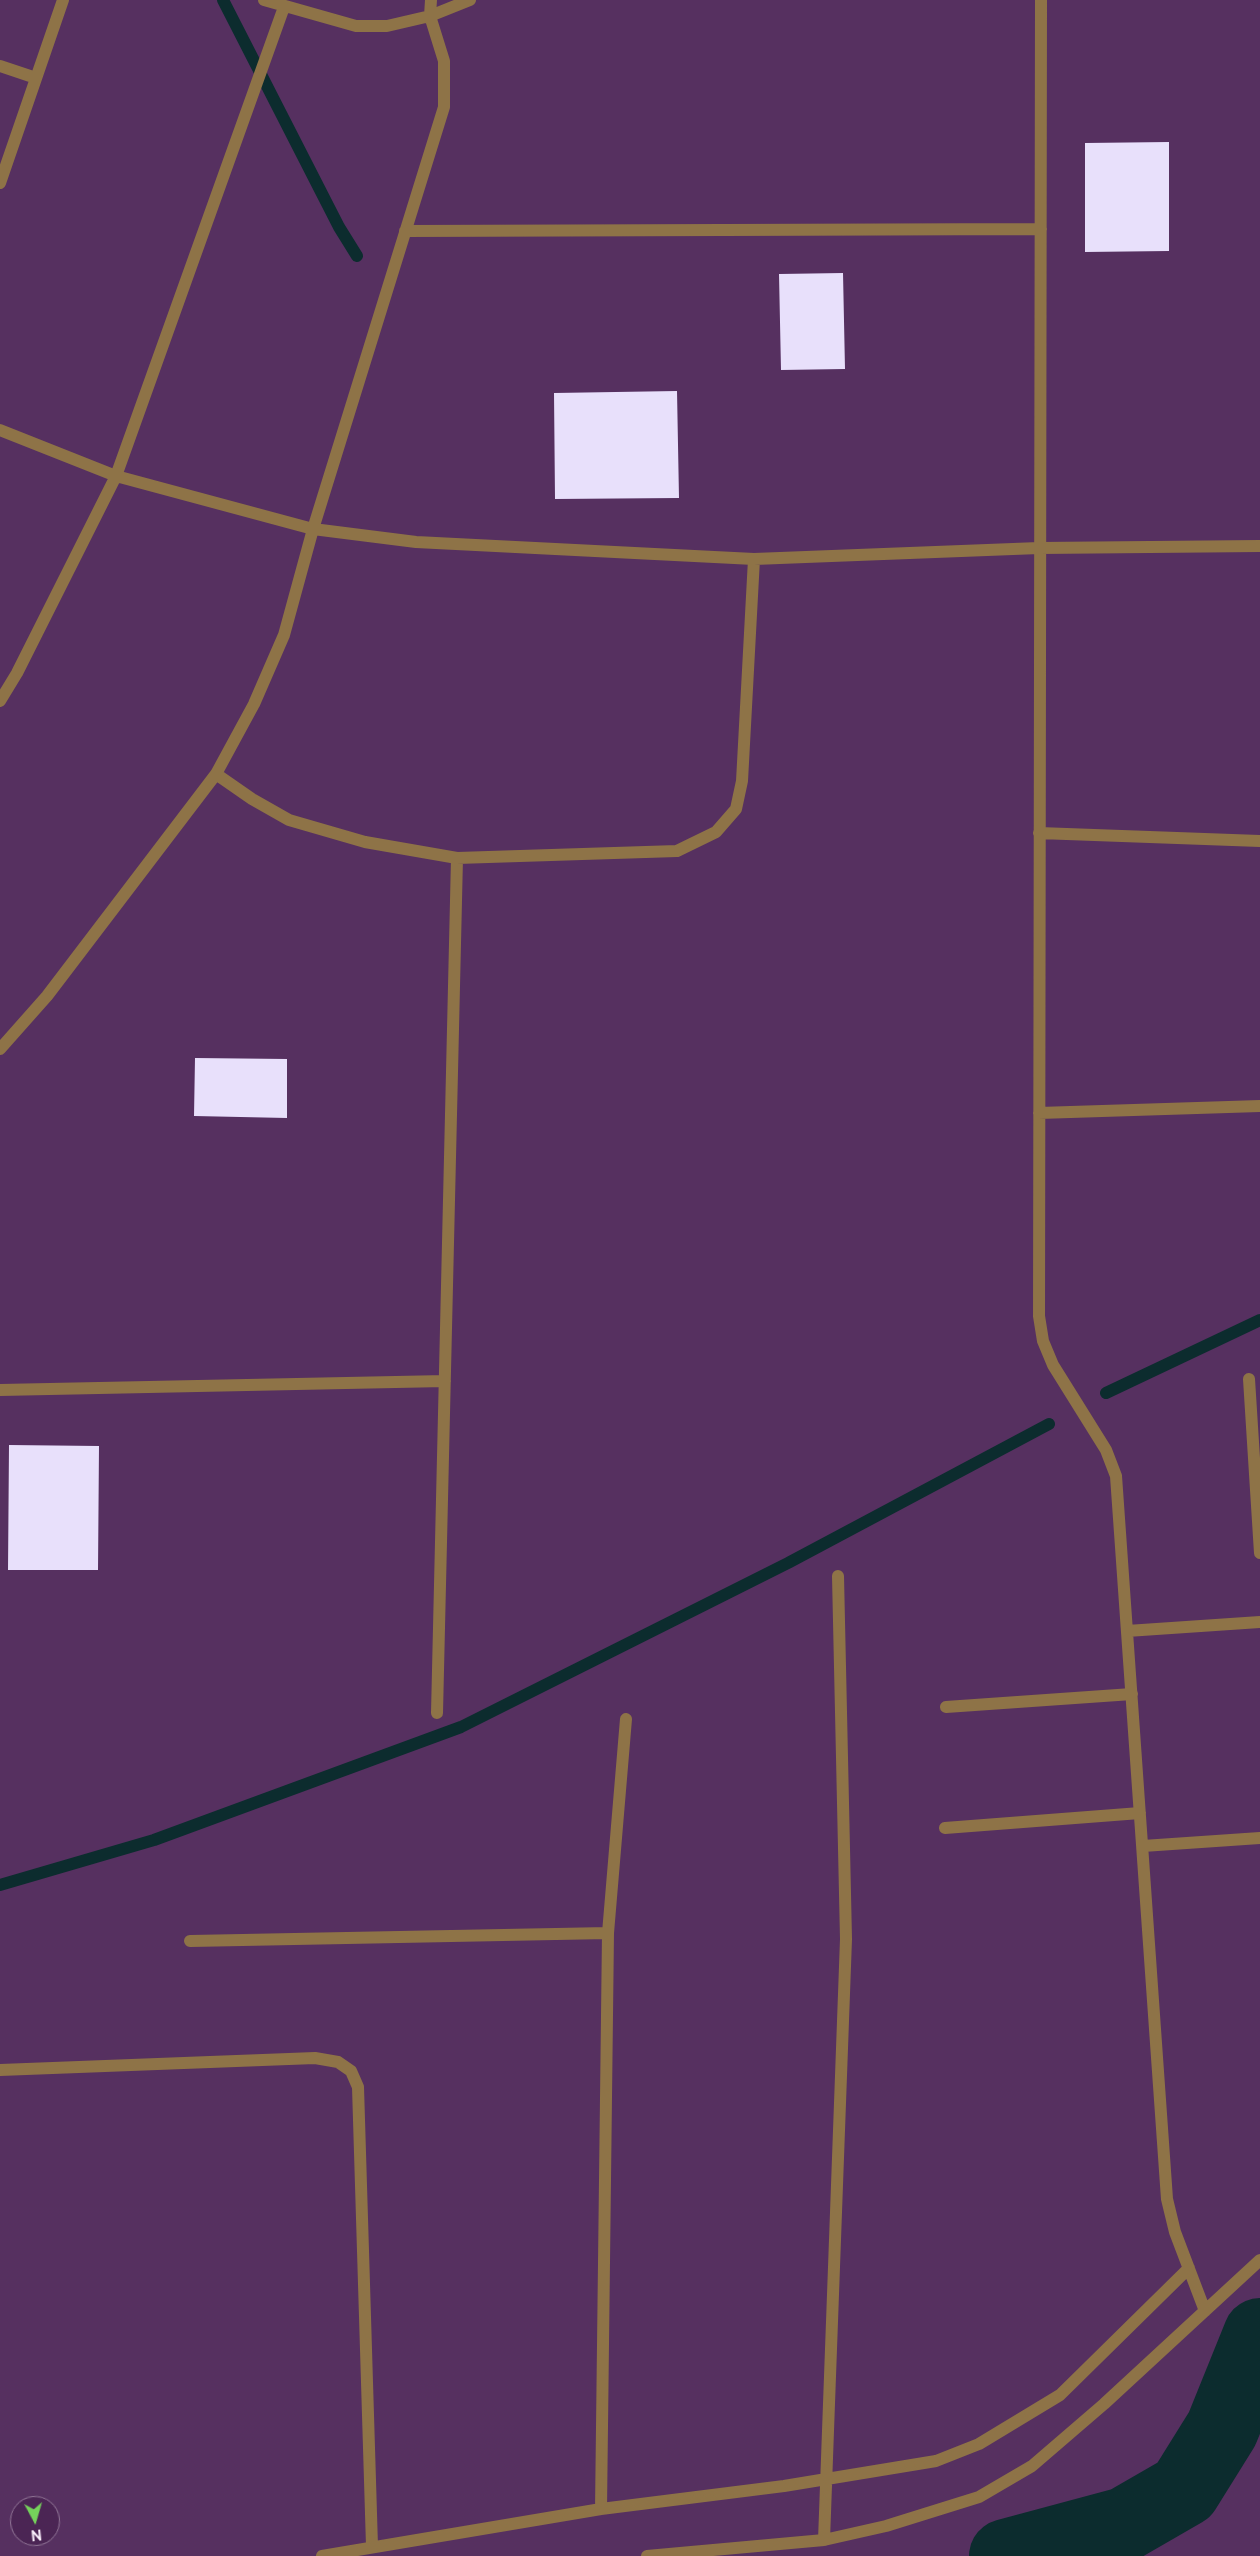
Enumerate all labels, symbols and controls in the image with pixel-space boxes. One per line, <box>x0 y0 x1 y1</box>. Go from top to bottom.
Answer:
north arrow <box>10 2496 60 2546</box>
text: N <box>30 2526 43 2543</box>

